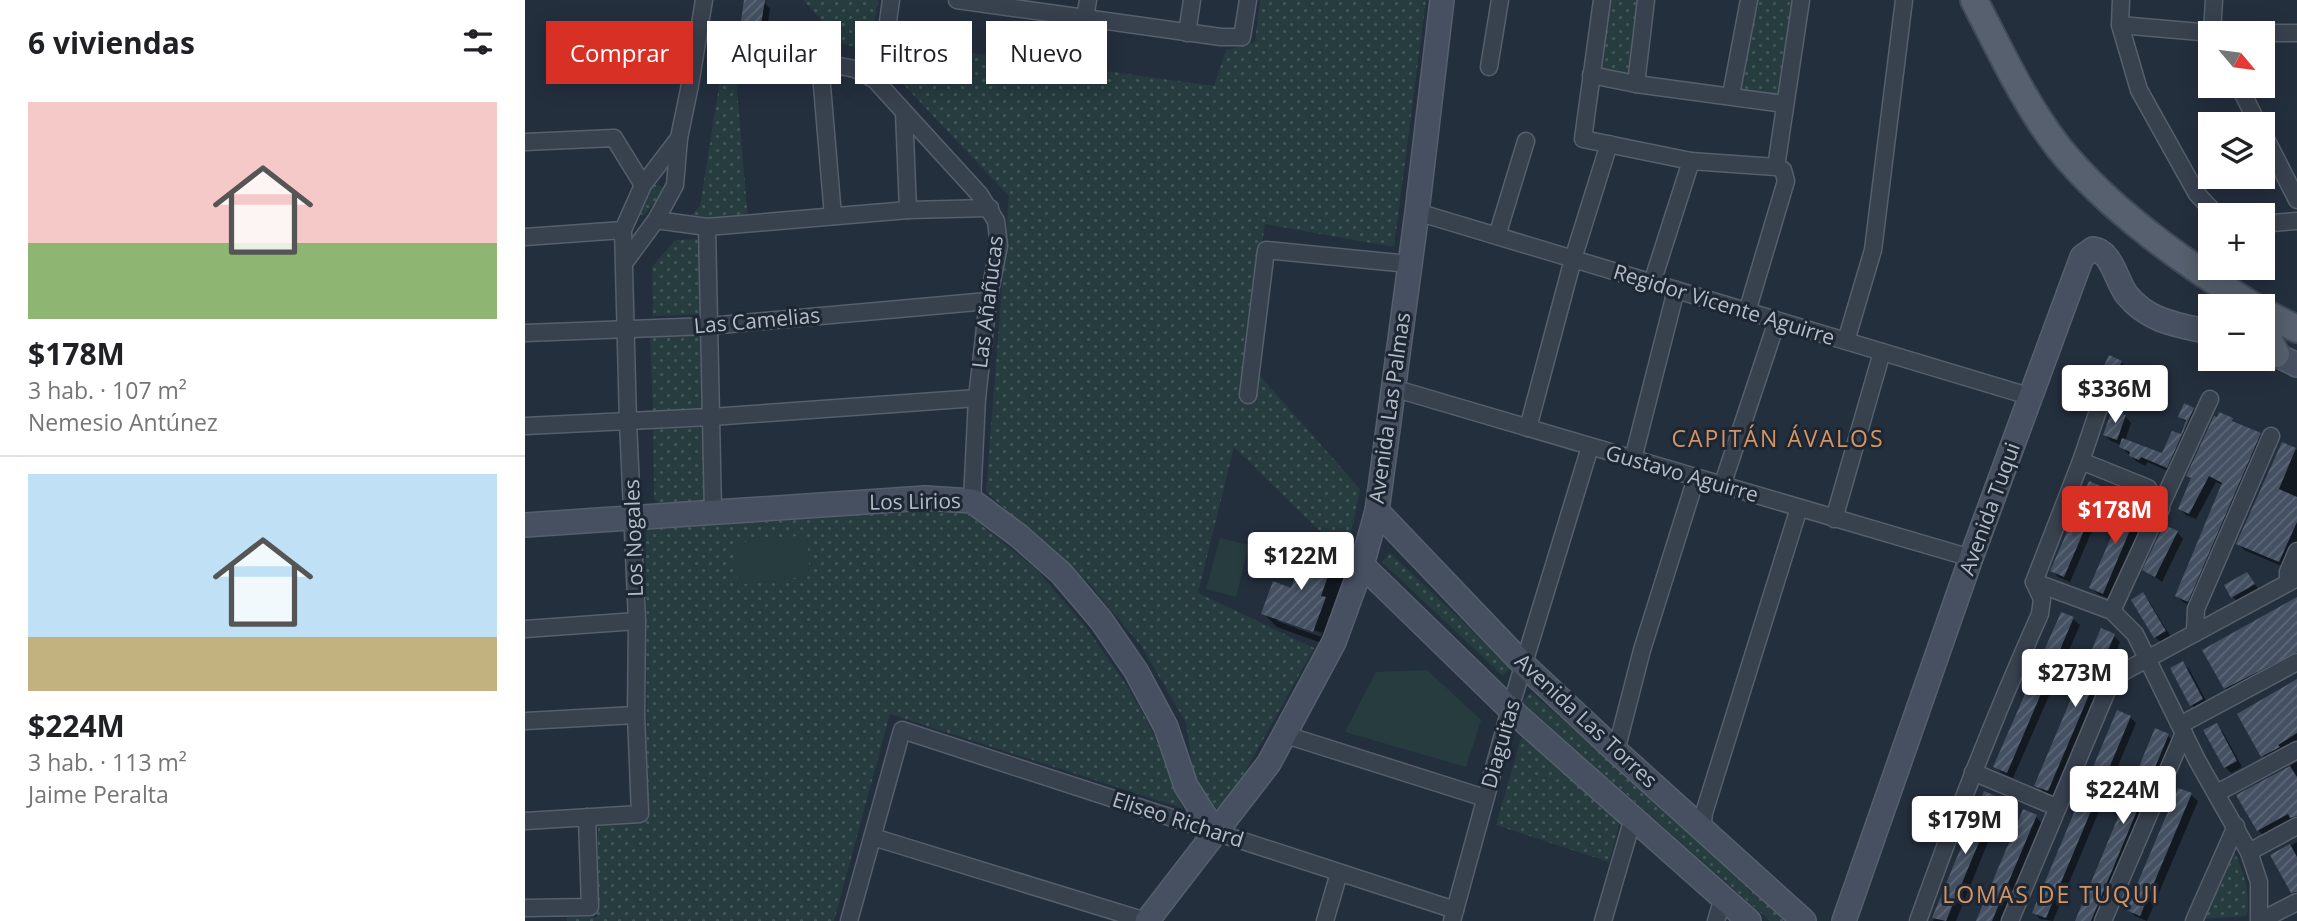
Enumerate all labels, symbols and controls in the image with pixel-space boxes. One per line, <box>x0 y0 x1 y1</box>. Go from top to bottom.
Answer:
chip: Comprar <box>546 21 693 84</box>
chip: Alquilar <box>707 21 841 84</box>
chip: Filtros <box>855 21 972 84</box>
chip: Nuevo <box>986 21 1107 84</box>
north arrow <box>2198 21 2275 98</box>
map controls <box>2198 21 2275 371</box>
text: 6 viviendas <box>28 22 195 63</box>
icon: filters <box>459 23 497 61</box>
button: layers <box>2198 112 2275 189</box>
icon: home <box>200 147 326 273</box>
button: + <box>2198 203 2275 280</box>
street label: Las Añañucas <box>965 234 1009 370</box>
street label: Regidor Vicente Aguirre <box>1610 257 1838 351</box>
button: − <box>2198 294 2275 371</box>
street label: Las Camelias <box>693 301 821 339</box>
street label: Avenida Las Palmas <box>1362 311 1416 505</box>
text: $178M <box>28 333 125 374</box>
pin: $336M <box>2066 366 2164 425</box>
text: $336M <box>2078 372 2152 404</box>
text: 3 hab. · 107 m² <box>28 374 187 406</box>
text: Nemesio Antúnez <box>28 406 218 438</box>
district label: CAPITÁN ÁVALOS <box>1671 422 1885 454</box>
street label: Gustavo Aguirre <box>1603 438 1762 508</box>
street label: Avenida Tuqui <box>1952 438 2026 579</box>
street label: Los Nogales <box>617 479 649 597</box>
street label: Los Lirios <box>869 486 961 516</box>
pin: $178M <box>2066 486 2164 546</box>
text: $178M <box>2078 493 2152 525</box>
icon: home <box>200 519 326 645</box>
pin: $122M <box>1252 532 1350 592</box>
text: $122M <box>1264 539 1338 571</box>
street label: Avenida Las Torres <box>1509 647 1664 794</box>
pin: $273M <box>2026 650 2124 709</box>
text: $273M <box>2038 656 2112 688</box>
street label: Diaguitas <box>1474 696 1526 791</box>
text: $224M <box>28 705 125 746</box>
text: 3 hab. · 113 m² <box>28 746 187 778</box>
pin: $224M <box>2074 766 2172 826</box>
text: $224M <box>2086 773 2160 805</box>
text: Jaime Peralta <box>28 778 169 810</box>
street label: Eliseo Richard <box>1109 785 1248 853</box>
pin: $179M <box>1916 796 2014 856</box>
text: $179M <box>1928 803 2002 835</box>
district label: LOMAS DE TUQUI <box>1942 878 2160 910</box>

